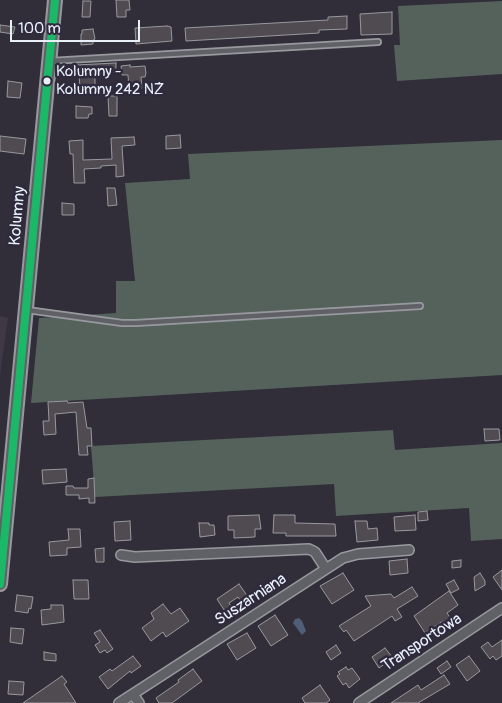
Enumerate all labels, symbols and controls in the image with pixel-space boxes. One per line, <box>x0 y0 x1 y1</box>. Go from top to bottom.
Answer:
scale bar <box>12 10 142 42</box>
text: 100 m <box>18 19 61 38</box>
place label: Kolumny - Kolumny 242 NŻ <box>56 63 164 98</box>
marker: Kolumny - Kolumny 242 NŻ <box>42 76 52 86</box>
street label: Kolumny <box>6 186 30 246</box>
street label: Suszarniana <box>212 570 290 630</box>
street label: Transportowa <box>378 610 466 676</box>

